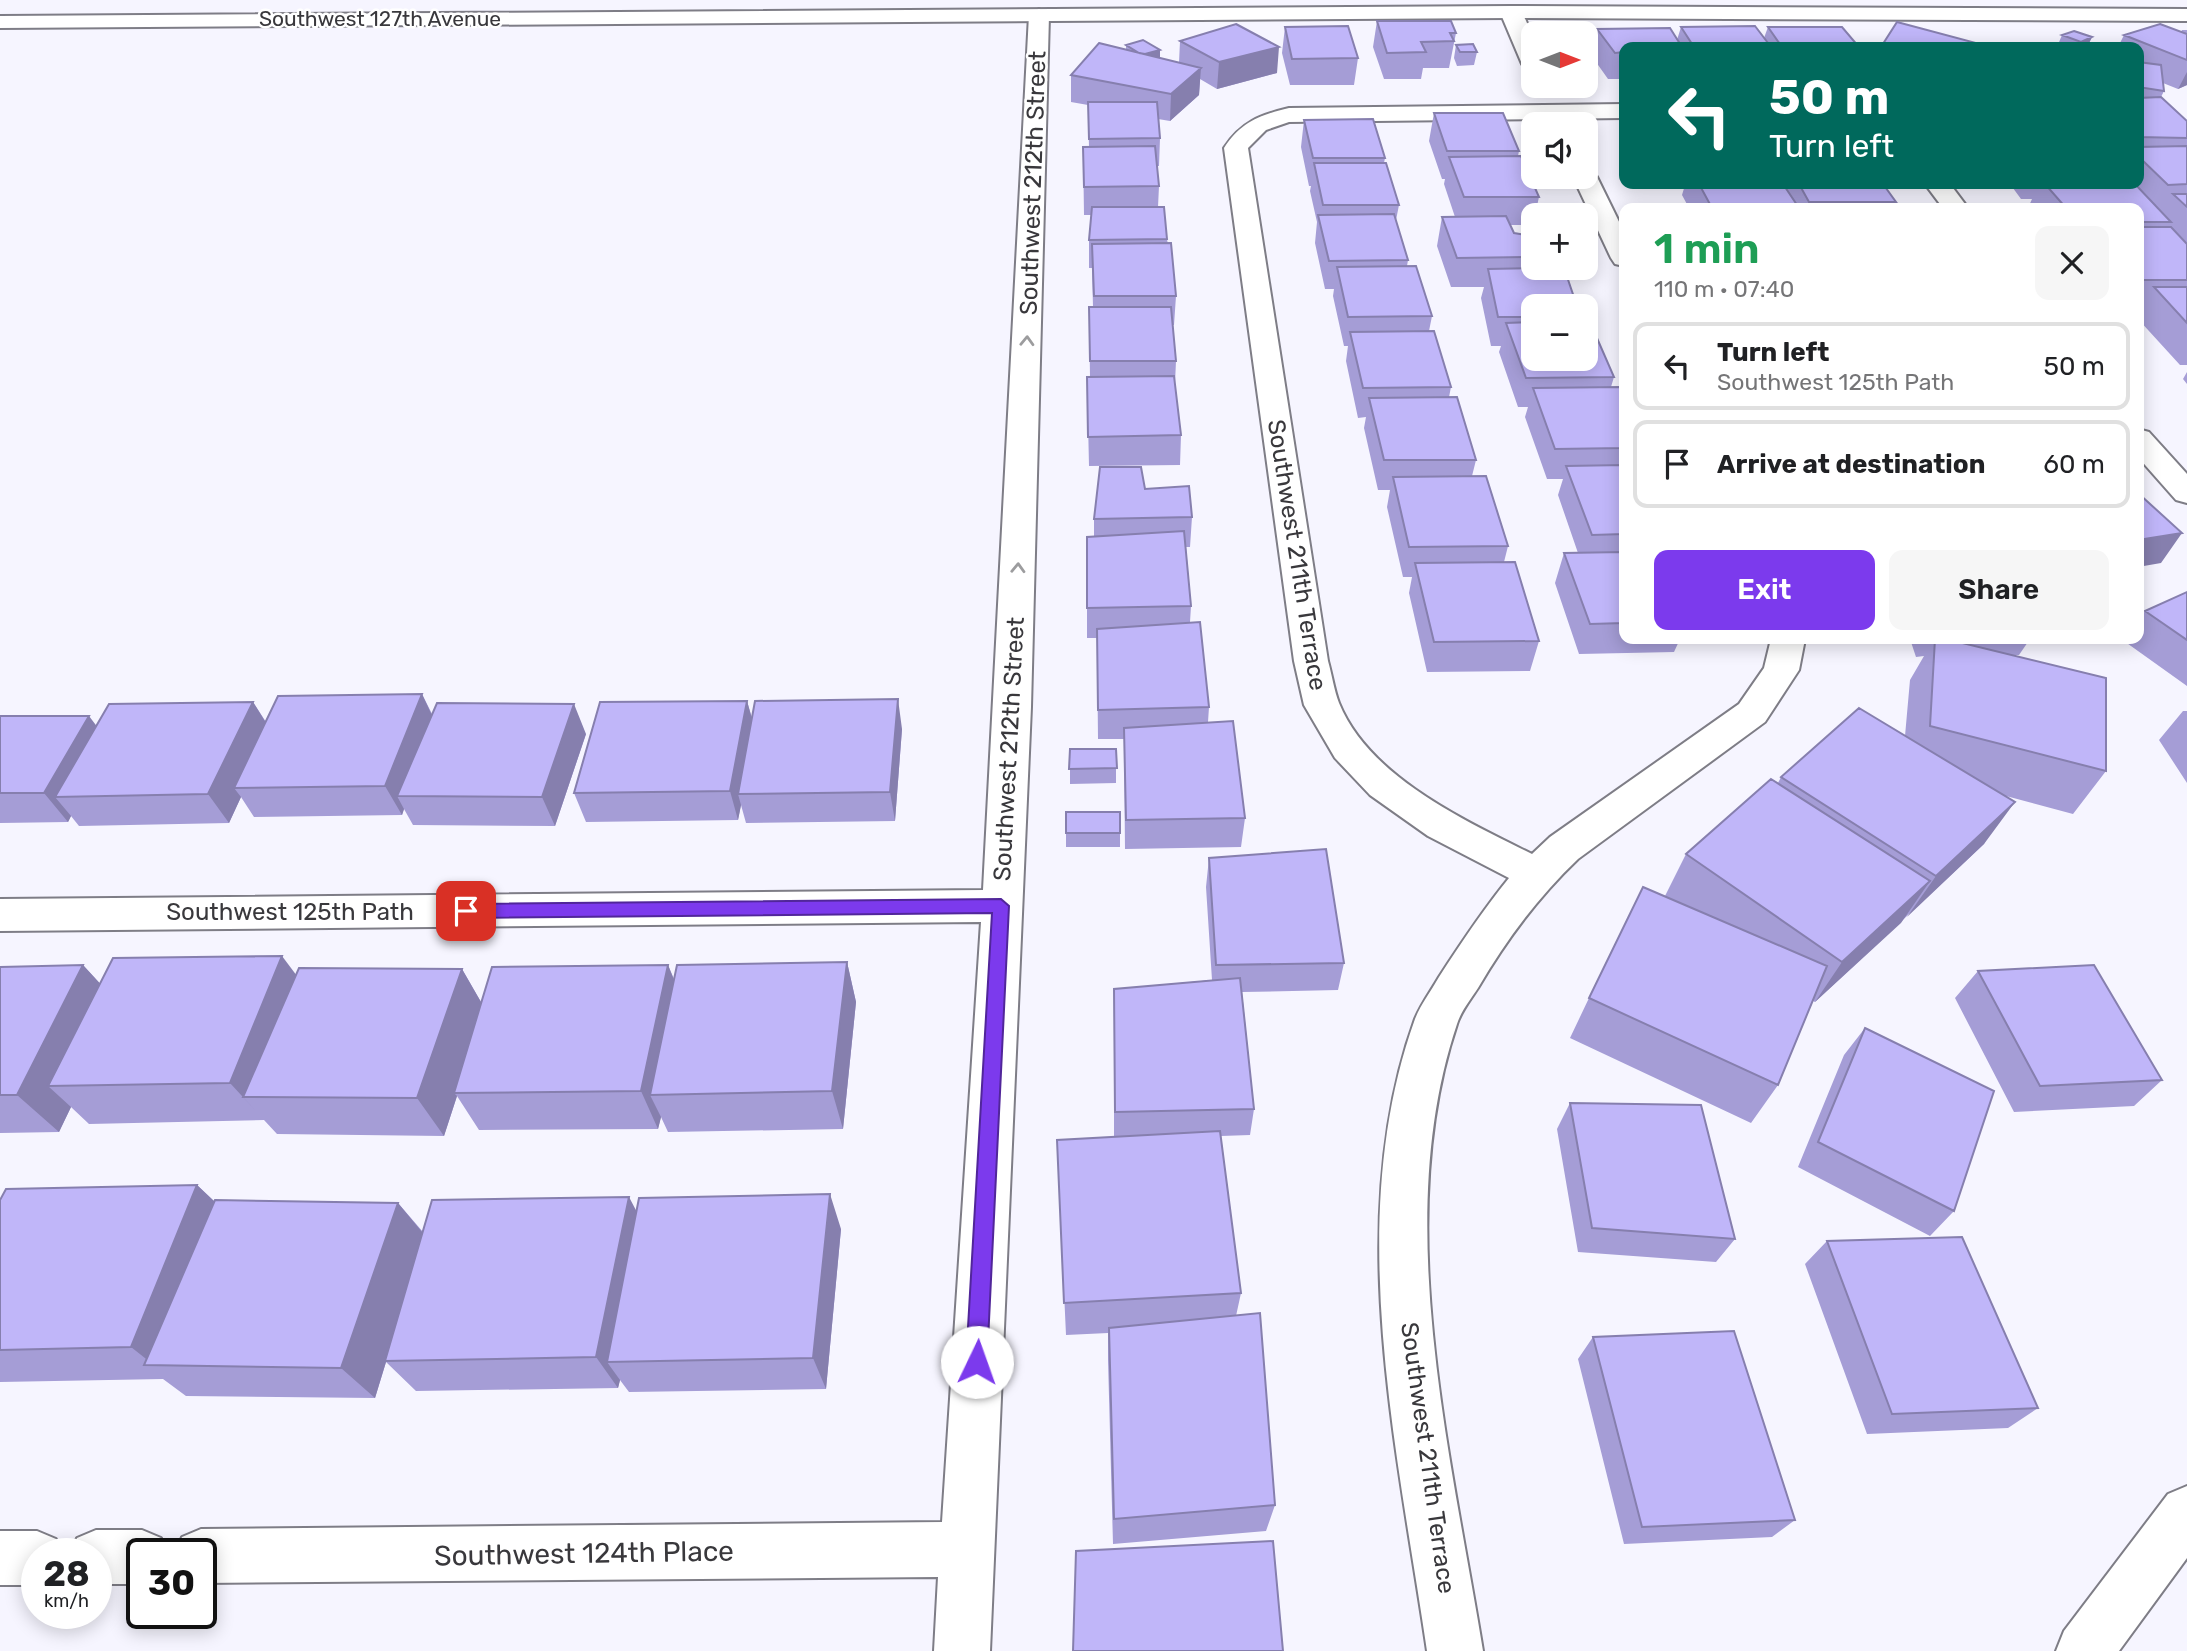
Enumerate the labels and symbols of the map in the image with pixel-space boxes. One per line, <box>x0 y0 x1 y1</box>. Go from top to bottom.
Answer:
street label: Southwest 127th Avenue <box>259 6 501 31</box>
north arrow <box>1521 21 1598 98</box>
street label: Southwest 212th Street <box>1014 50 1052 316</box>
one-way arrow <box>1019 335 1034 346</box>
street label: Southwest 211th Terrace <box>1262 418 1332 692</box>
one-way arrow <box>1011 563 1026 574</box>
street label: Southwest 212th Street <box>988 616 1030 882</box>
pin <box>436 881 496 941</box>
street label: Southwest 125th Path <box>166 898 414 926</box>
street label: Southwest 211th Terrace <box>1395 1321 1461 1595</box>
position arrow <box>940 1325 1014 1399</box>
street label: Southwest 124th Place <box>434 1534 734 1573</box>
speed limit sign: 30 <box>126 1538 217 1629</box>

